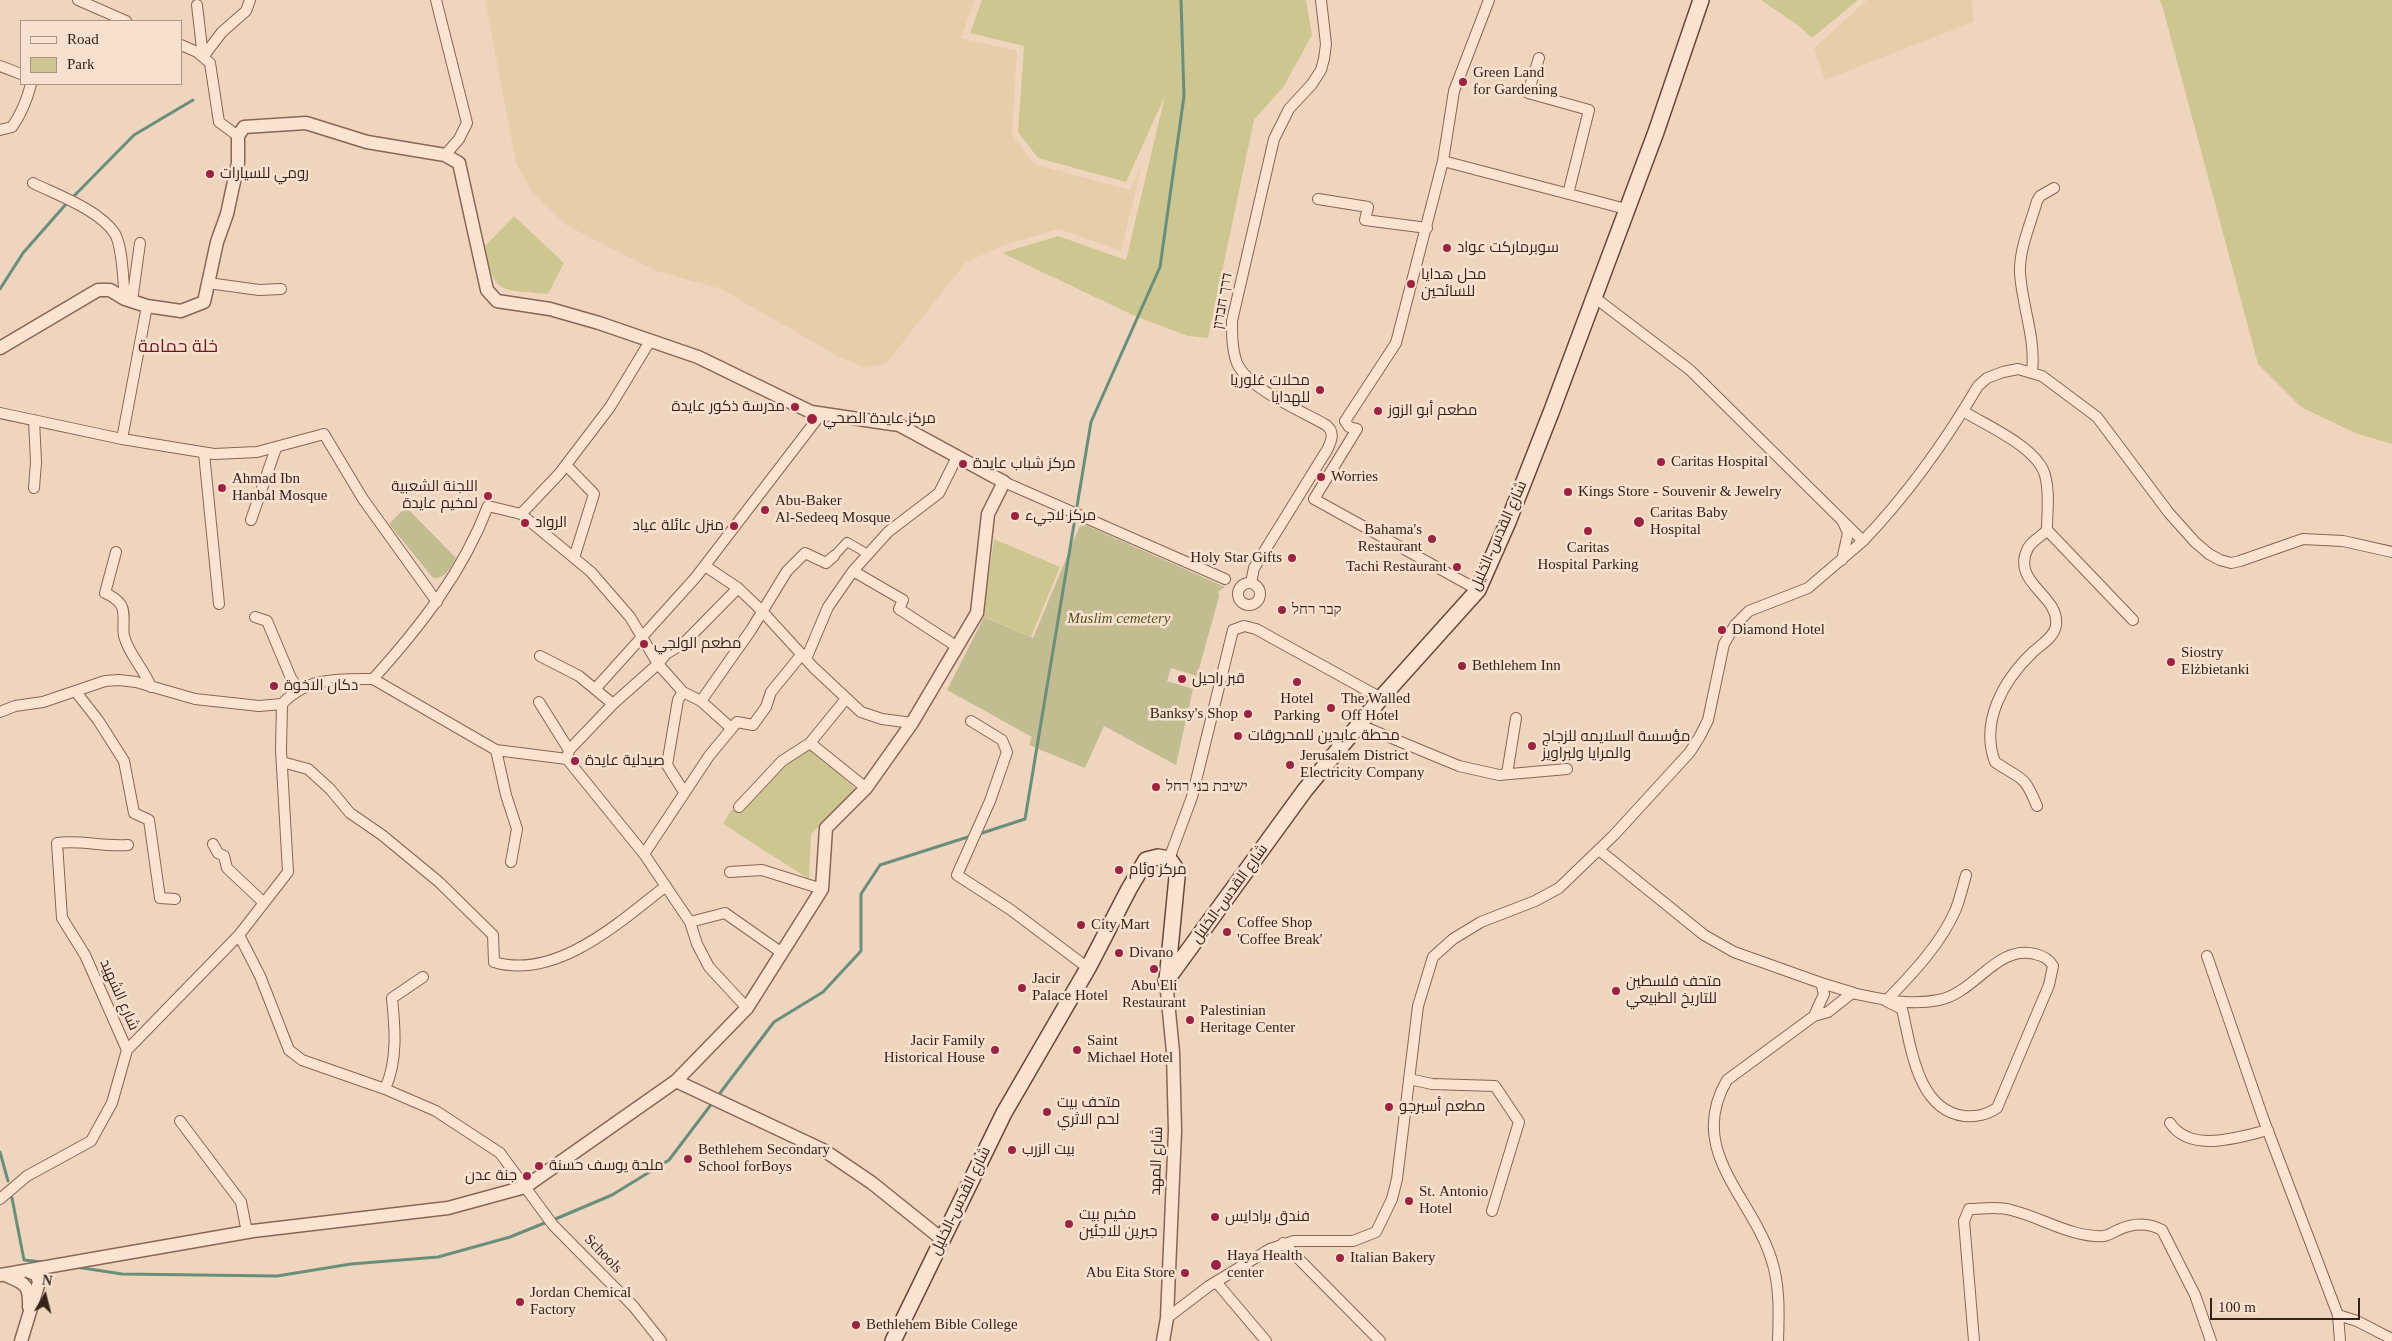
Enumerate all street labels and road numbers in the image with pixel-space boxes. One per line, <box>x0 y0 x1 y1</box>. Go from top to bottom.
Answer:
street label: דרך חברון <box>1209 271 1237 331</box>
street label: شارع القدس-الخليل <box>1467 478 1531 594</box>
street label: شارع القدس-الخليل <box>1188 841 1272 947</box>
street label: شارع الشهيد <box>95 957 143 1033</box>
street label: شارع المهد <box>1147 1126 1167 1196</box>
street label: شارع القدس-الخليل <box>927 1144 995 1258</box>
street label: Schools <box>580 1231 626 1277</box>

